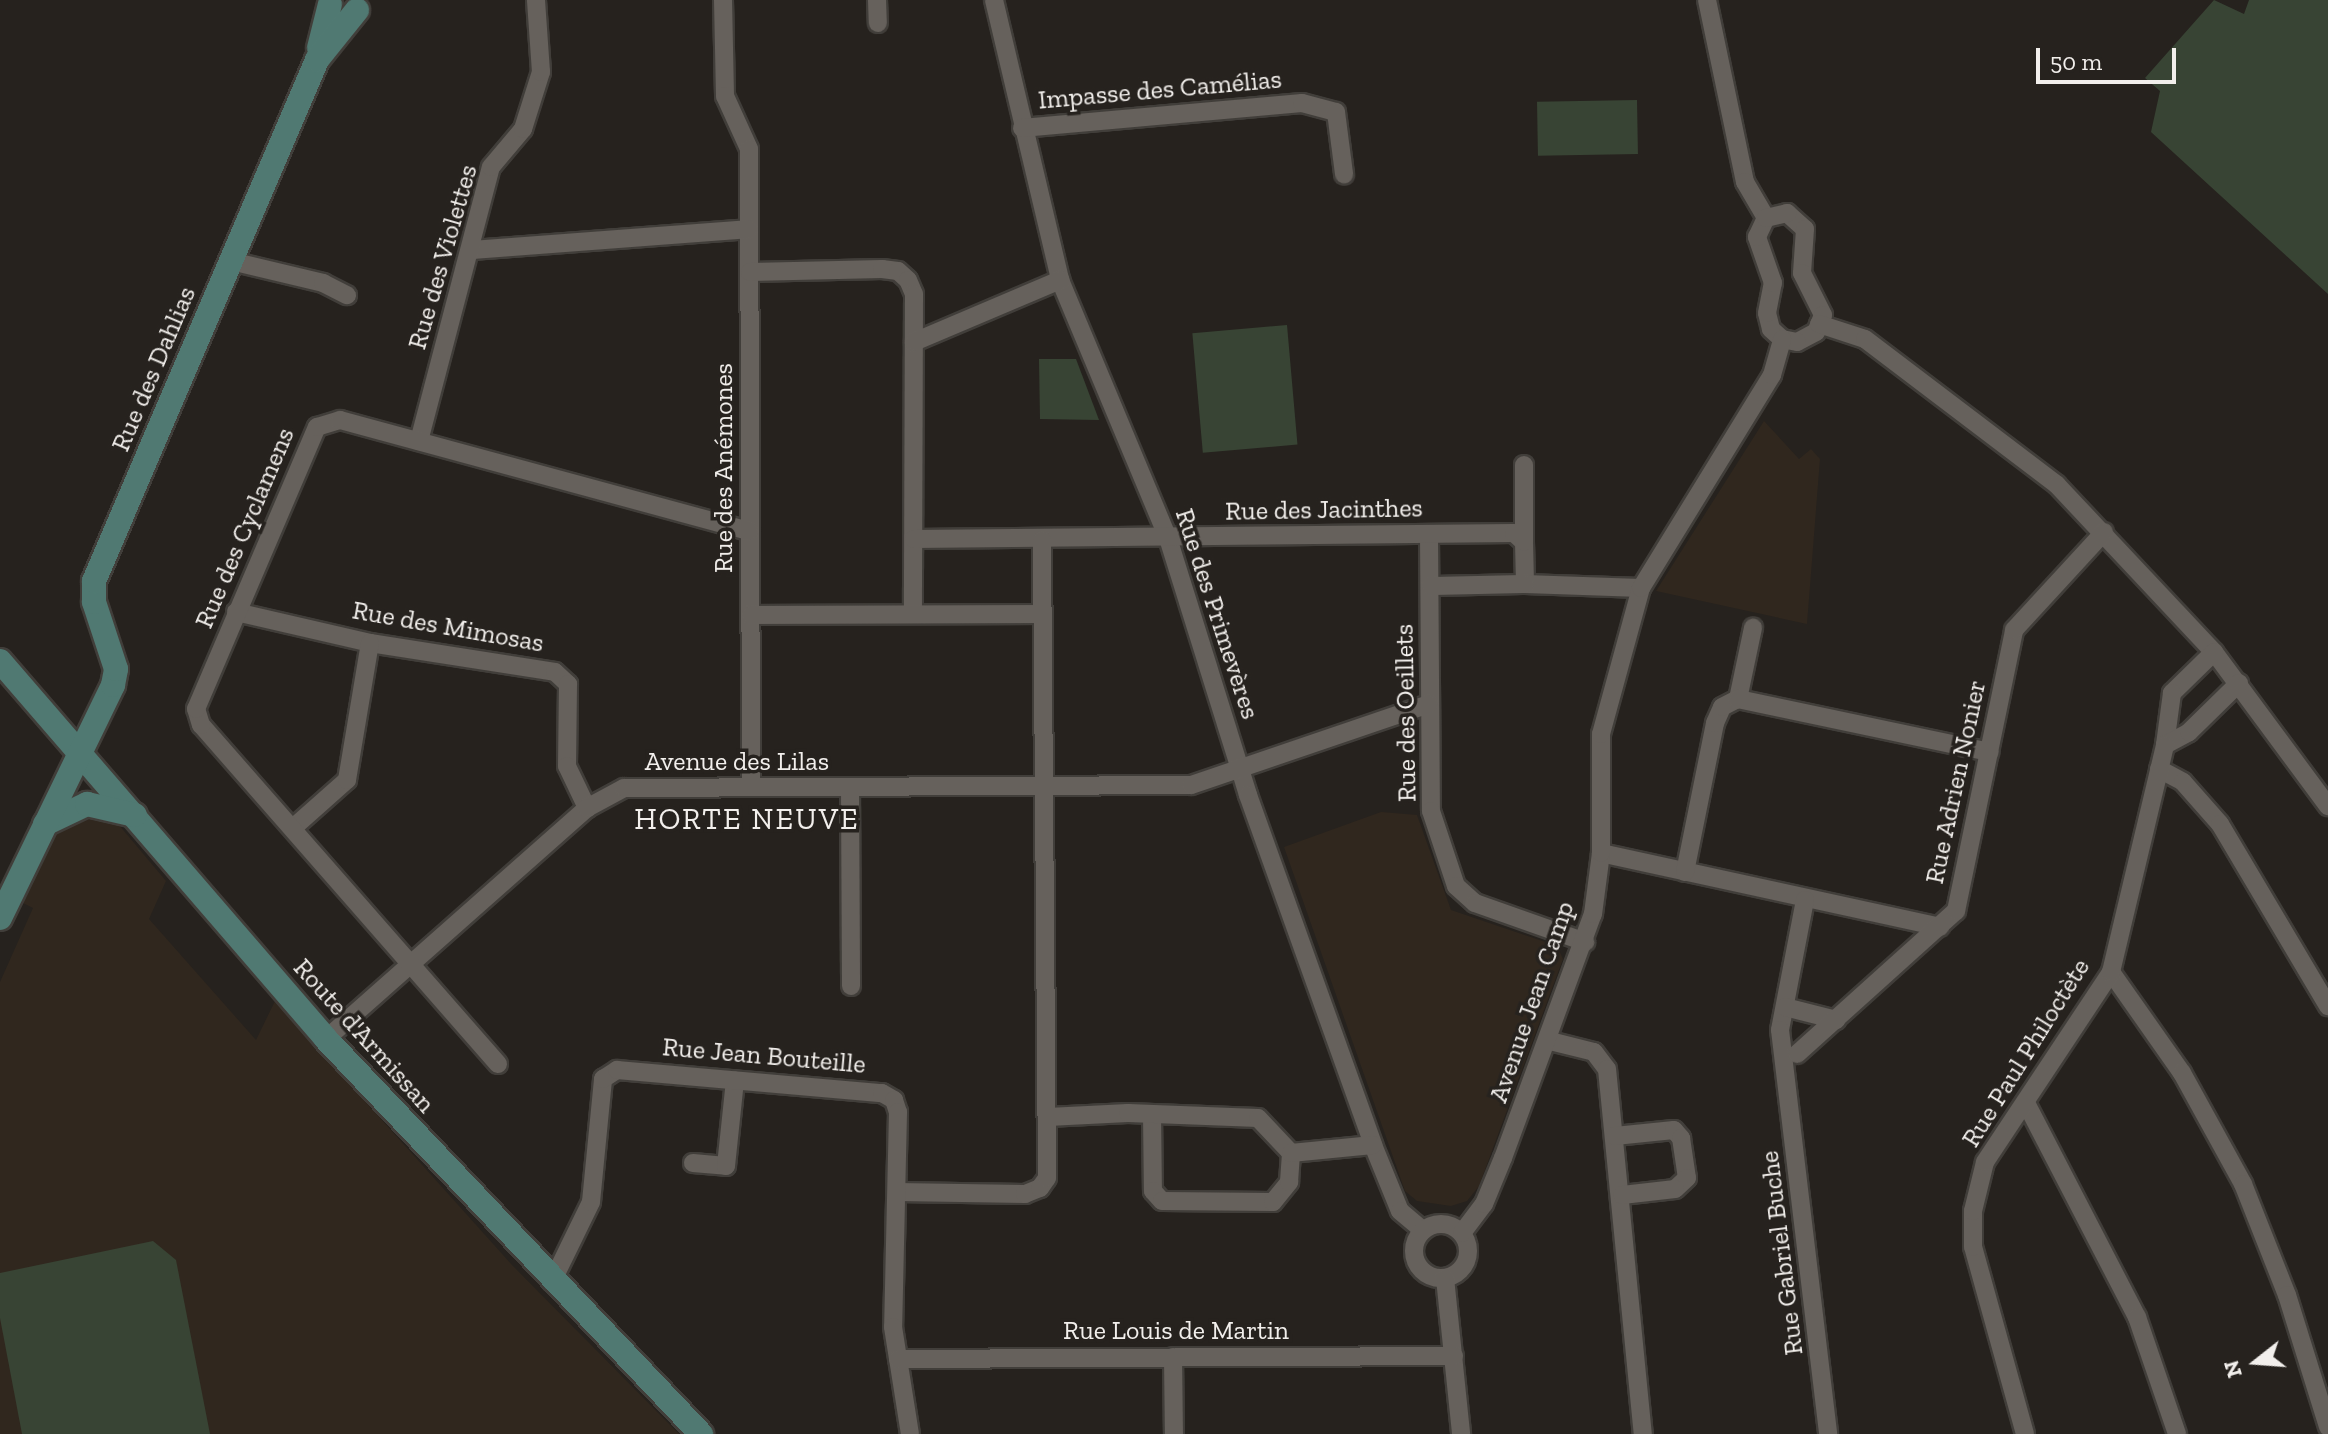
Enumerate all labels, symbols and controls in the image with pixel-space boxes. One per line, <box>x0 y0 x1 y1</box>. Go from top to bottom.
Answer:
scale bar <box>2040 32 2180 82</box>
text: 50 m <box>2050 47 2102 76</box>
street label: Impasse des Camélias <box>1037 64 1283 116</box>
street label: Rue des Violettes <box>402 161 484 353</box>
street label: Rue des Dahlias <box>105 282 203 456</box>
street label: Rue des Anémones <box>708 363 740 573</box>
street label: Rue des Cyclamens <box>189 423 301 633</box>
street label: Rue des Jacinthes <box>1225 493 1423 527</box>
street label: Rue des Primevères <box>1168 505 1266 723</box>
street label: Rue des Mimosas <box>350 595 546 659</box>
street label: Rue des Oeillets <box>1389 624 1423 802</box>
street label: Rue Adrien Nonier <box>1919 677 1993 887</box>
street label: Avenue des Lilas <box>645 746 829 778</box>
district label: HORTE NEUVE <box>634 801 860 837</box>
street label: Avenue Jean Camp <box>1483 897 1581 1107</box>
street label: Route d'Armissan <box>287 953 441 1119</box>
street label: Rue Paul Philoctète <box>1955 953 2097 1153</box>
street label: Rue Jean Bouteille <box>661 1032 867 1080</box>
street label: Rue Gabriel Buche <box>1754 1149 1810 1357</box>
street label: Rue Louis de Martin <box>1063 1315 1289 1347</box>
north arrow <box>2216 1322 2296 1402</box>
text: N <box>2217 1357 2248 1381</box>

